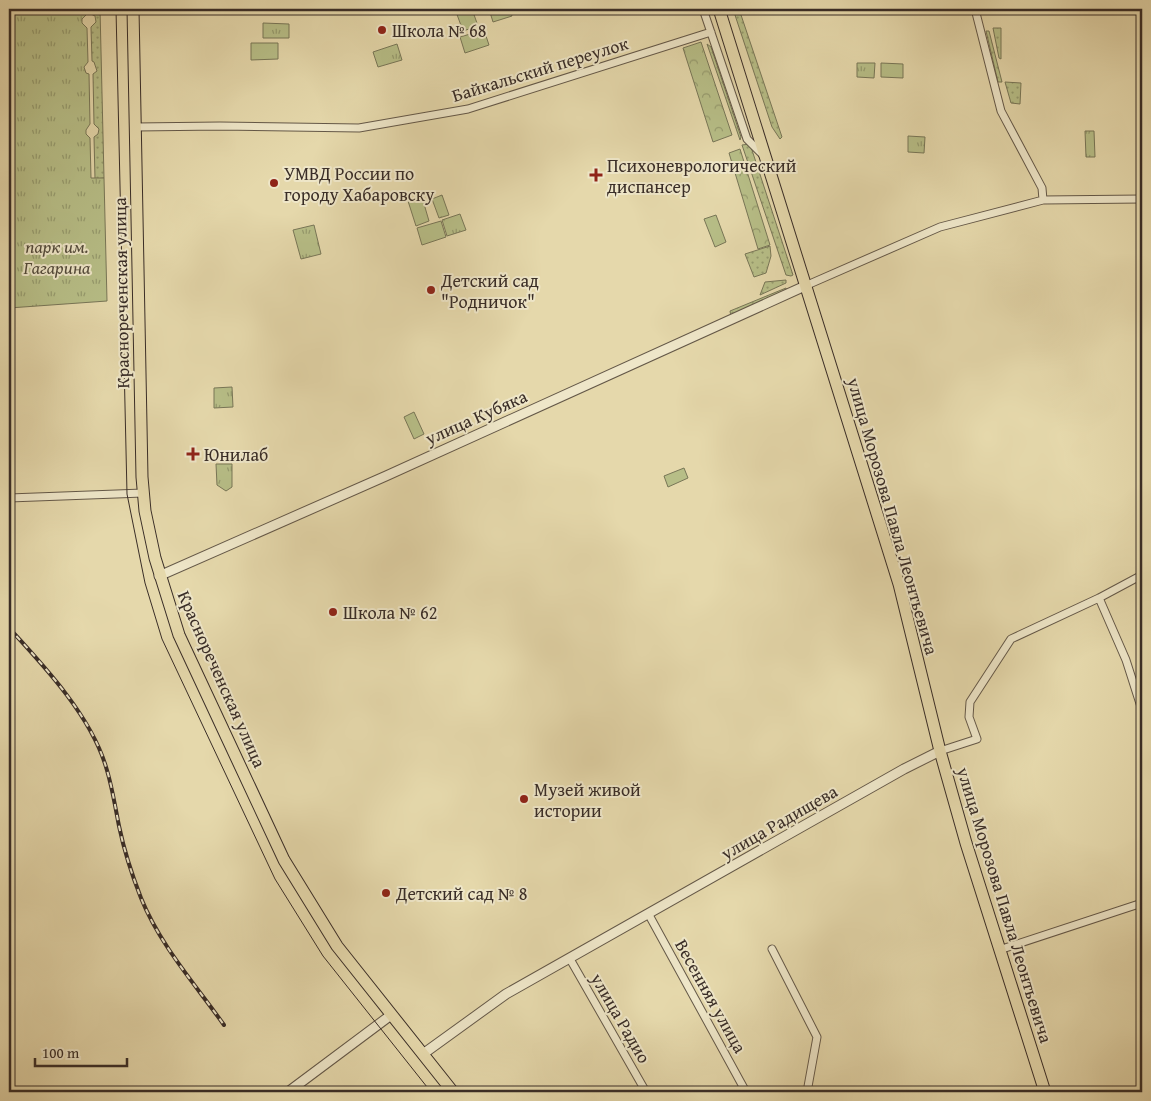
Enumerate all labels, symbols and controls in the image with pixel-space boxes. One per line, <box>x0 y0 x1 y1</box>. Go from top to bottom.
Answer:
place label: Школа № 68 <box>392 17 486 44</box>
marker: Школа № 68 <box>376 24 388 36</box>
street label: Байкальский переулок <box>449 29 632 109</box>
place label: Психоневрологический диспансер <box>607 152 797 200</box>
place label: УМВД России по городу Хабаровску <box>284 160 434 208</box>
marker: Психоневрологический диспансер <box>589 168 603 182</box>
marker: УМВД России по городу Хабаровску <box>268 177 280 189</box>
street label: Краснореченская улица <box>106 197 136 389</box>
park label: парк им. Гагарина <box>23 233 91 281</box>
place label: Детский сад "Родничок" <box>440 267 539 315</box>
marker: Детский сад "Родничок" <box>425 284 437 296</box>
street label: улица Морозова Павла Леонтьевича <box>840 373 946 658</box>
street label: улица Кубяка <box>420 382 532 452</box>
place label: Юнилаб <box>204 441 268 468</box>
marker: Юнилаб <box>186 447 200 461</box>
street label: Краснореченская улица <box>171 586 273 772</box>
place label: Школа № 62 <box>343 599 437 626</box>
marker: Школа № 62 <box>327 606 339 618</box>
street label: улица Морозова Павла Леонтьевича <box>950 763 1060 1047</box>
place label: Музей живой истории <box>534 776 641 824</box>
street label: улица Радищева <box>715 777 843 867</box>
marker: Музей живой истории <box>518 793 530 805</box>
place label: Детский сад № 8 <box>395 880 527 907</box>
marker: Детский сад № 8 <box>380 887 392 899</box>
street label: Весенняя улица <box>668 934 754 1058</box>
street label: улица Радио <box>584 967 658 1068</box>
scale bar <box>35 1036 128 1068</box>
text: 100 m <box>42 1042 80 1063</box>

